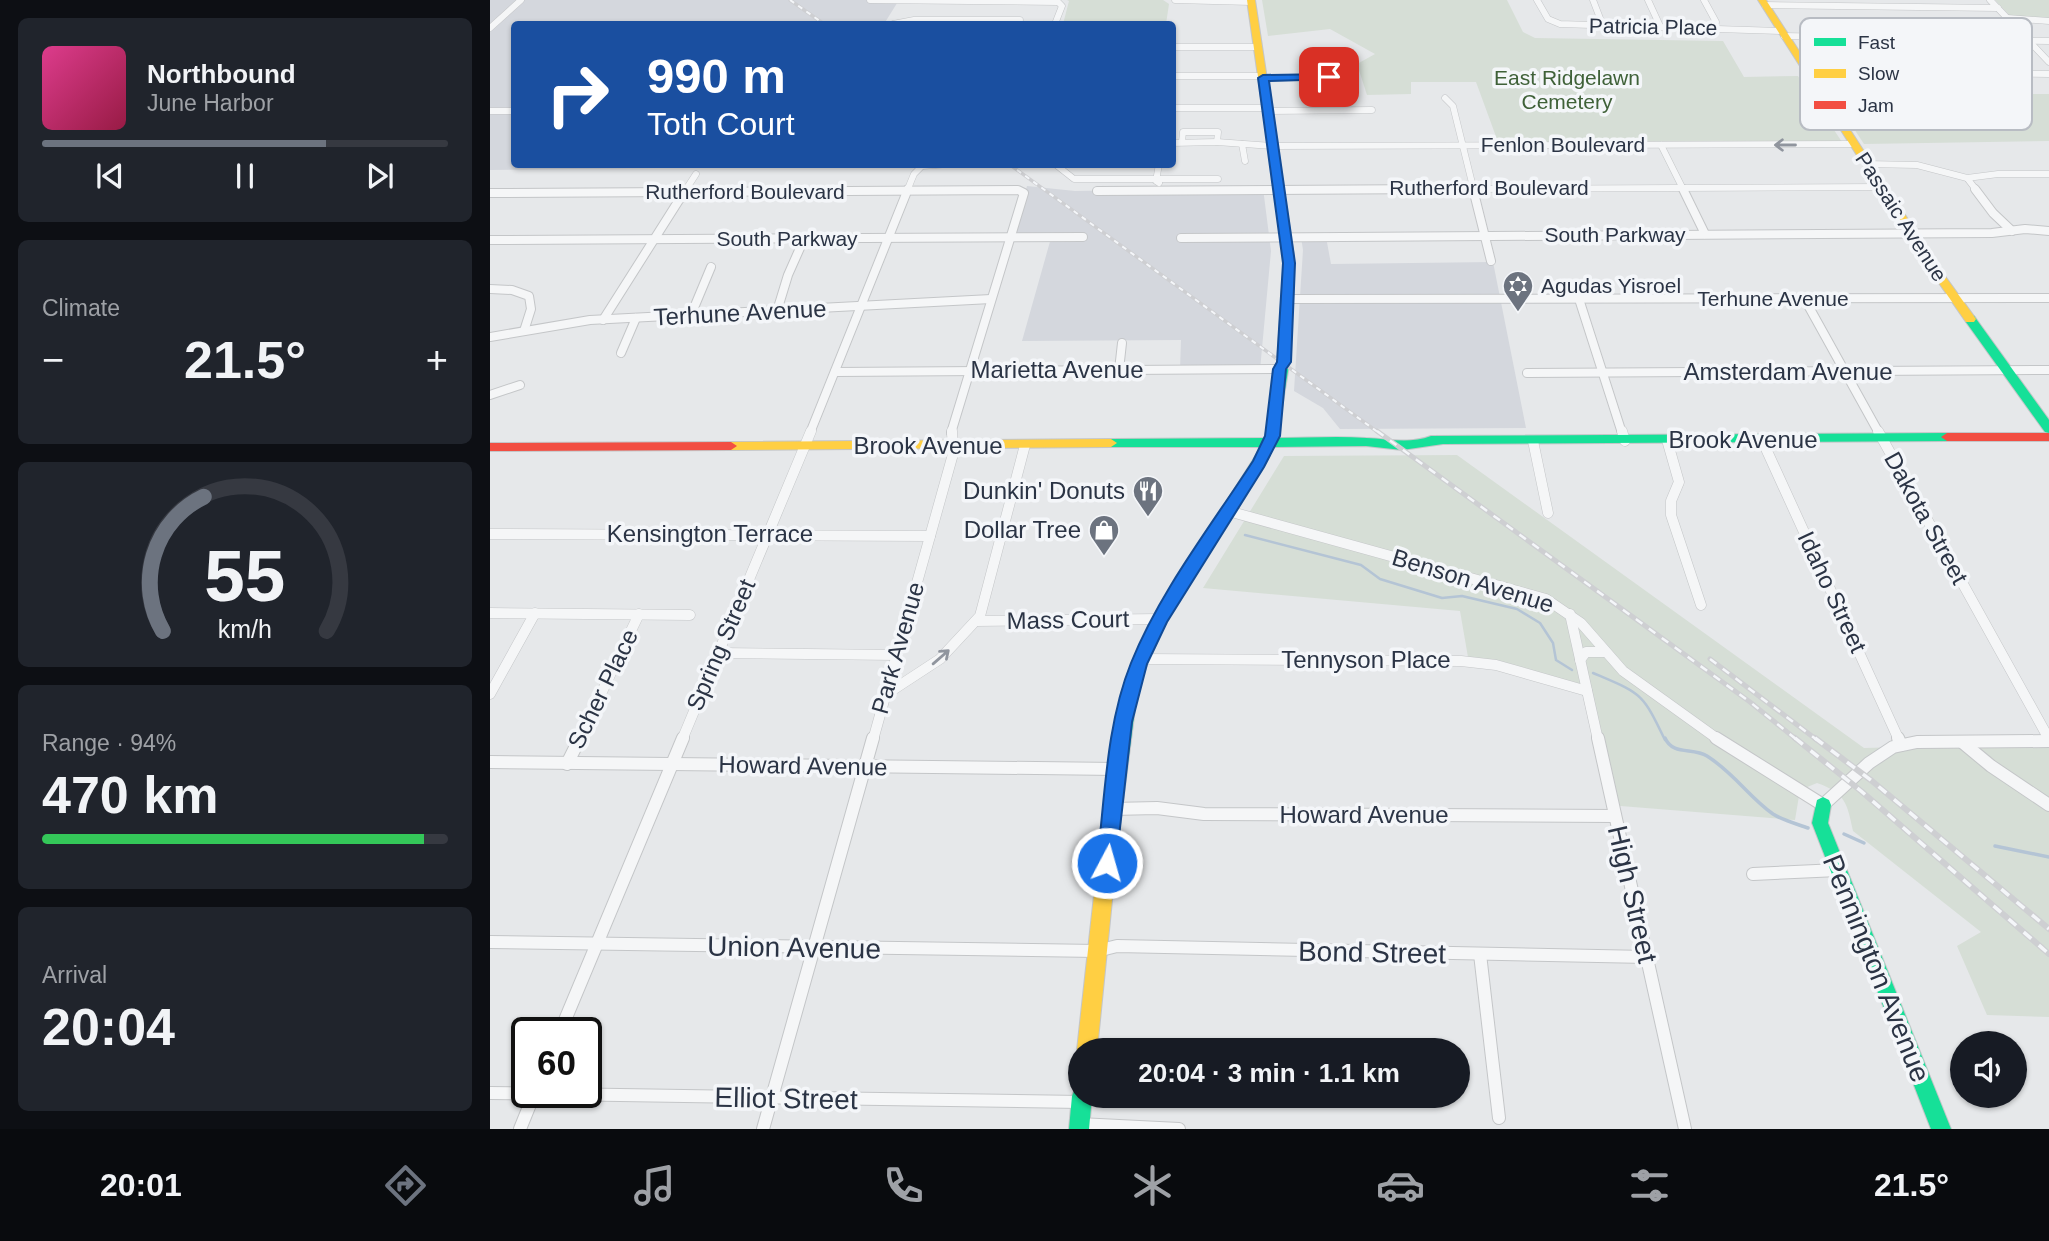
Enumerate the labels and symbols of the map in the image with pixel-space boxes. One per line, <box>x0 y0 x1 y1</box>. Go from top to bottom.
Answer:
street label: Patricia Place <box>1589 14 1717 39</box>
legend <box>1800 18 2032 130</box>
text: Fast <box>1858 32 1896 53</box>
pin <box>1299 47 1359 107</box>
text: Slow <box>1858 63 1899 84</box>
park label: East Ridgelawn Cemetery <box>1494 66 1640 113</box>
text: Jam <box>1858 95 1894 116</box>
street label: Fenlon Boulevard <box>1481 133 1645 156</box>
one-way arrow <box>1774 138 1797 151</box>
street label: Passaic Avenue <box>1851 148 1952 285</box>
street label: Rutherford Boulevard <box>1389 176 1589 199</box>
street label: Rutherford Boulevard <box>645 180 845 203</box>
street label: South Parkway <box>1544 223 1686 246</box>
street label: South Parkway <box>716 227 858 250</box>
synagogue icon: Agudas Yisroel <box>1501 269 1535 313</box>
place label: Agudas Yisroel <box>1541 274 1681 297</box>
street label: Terhune Avenue <box>1697 287 1849 310</box>
street label: Terhune Avenue <box>653 294 827 331</box>
street label: Marietta Avenue <box>970 356 1144 383</box>
street label: Amsterdam Avenue <box>1683 358 1893 385</box>
street label: Brook Avenue <box>1668 426 1818 453</box>
street label: Brook Avenue <box>853 432 1003 459</box>
street label: Dakota Street <box>1879 447 1974 589</box>
restaurant icon: Dunkin' Donuts <box>1131 474 1165 518</box>
place label: Dunkin' Donuts <box>963 477 1125 504</box>
shop icon: Dollar Tree <box>1087 513 1121 557</box>
place label: Dollar Tree <box>964 516 1081 543</box>
street label: Kensington Terrace <box>607 520 813 547</box>
street label: Idaho Street <box>1793 527 1872 657</box>
street label: Benson Avenue <box>1389 543 1557 618</box>
street label: Spring Street <box>681 575 760 715</box>
street label: Park Avenue <box>866 579 929 717</box>
street label: Mass Court <box>1006 605 1130 634</box>
street label: Scher Place <box>562 625 643 753</box>
street label: Tennyson Place <box>1281 646 1451 673</box>
one-way arrow <box>932 649 950 665</box>
street label: Howard Avenue <box>718 751 888 780</box>
street label: Howard Avenue <box>1279 801 1449 828</box>
street label: High Street <box>1602 822 1663 966</box>
position arrow <box>1070 826 1144 900</box>
street label: Pennington Avenue <box>1817 850 1936 1086</box>
street label: Union Avenue <box>707 930 881 965</box>
street label: Bond Street <box>1298 936 1446 969</box>
speed limit sign: 60 <box>511 1017 602 1108</box>
street label: Elliot Street <box>714 1082 858 1115</box>

